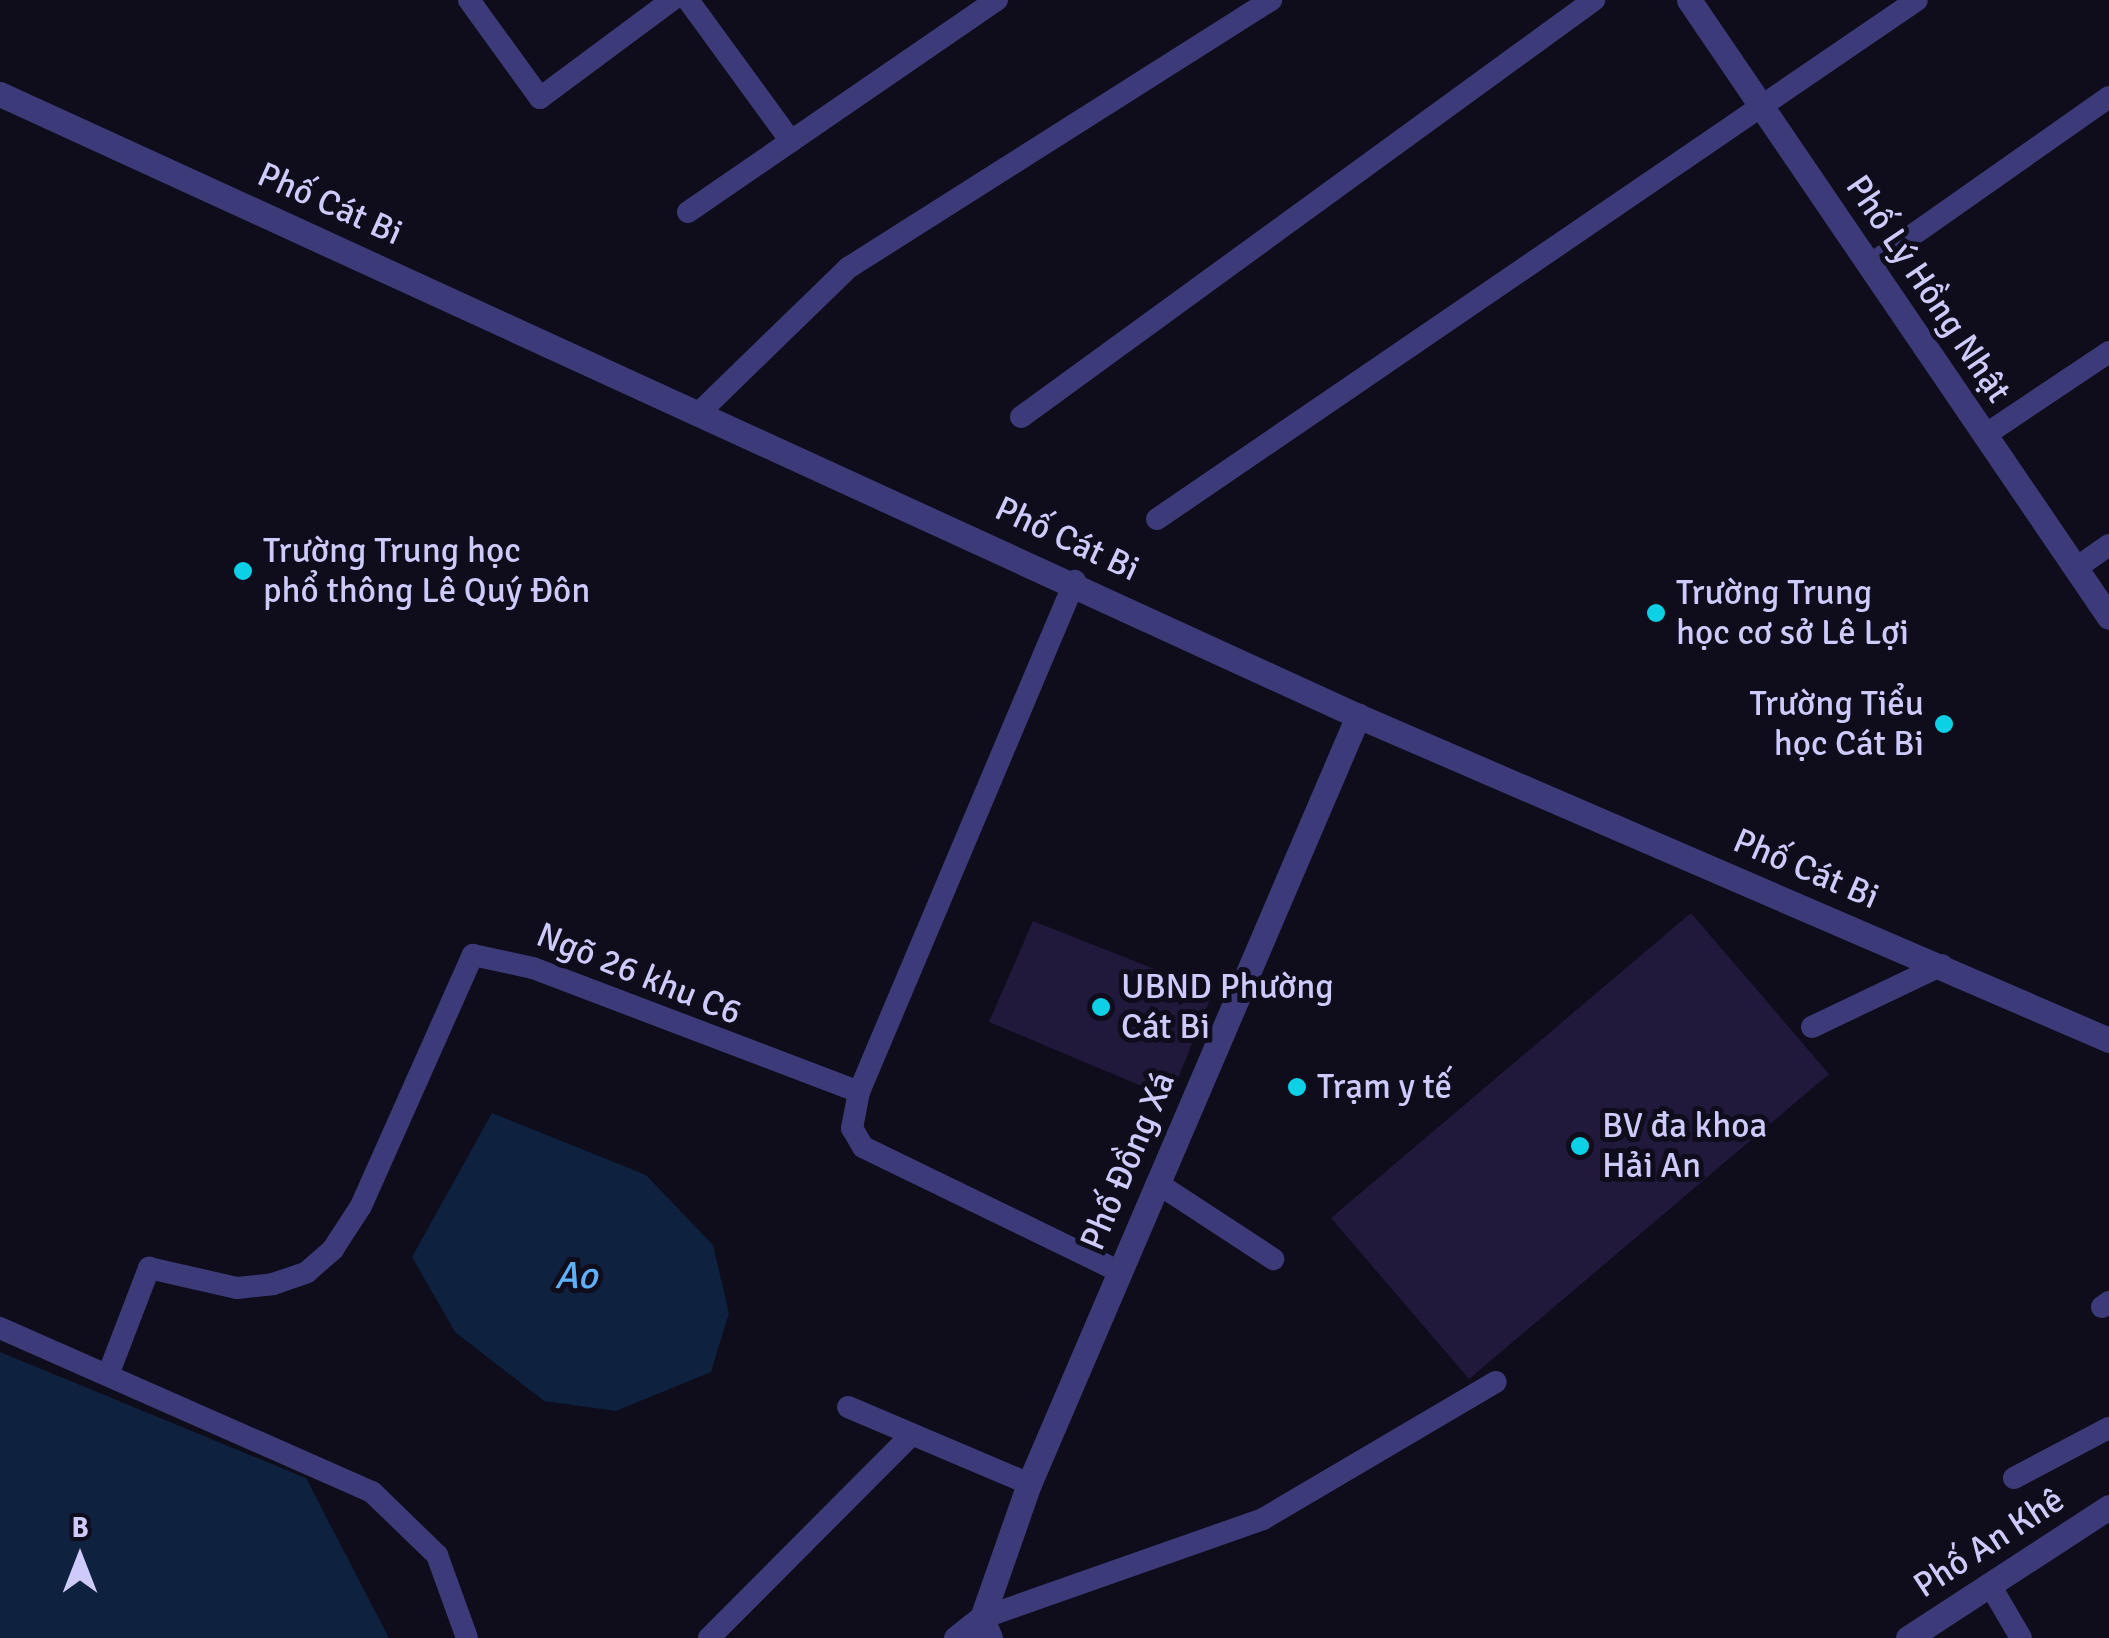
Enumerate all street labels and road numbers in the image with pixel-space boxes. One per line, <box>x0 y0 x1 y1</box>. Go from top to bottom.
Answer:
street label: Phố Cát Bi <box>251 154 409 254</box>
street label: Phố Lý Hồng Nhật <box>1836 167 2020 411</box>
street label: Phố Cát Bi <box>988 487 1146 591</box>
street label: Phố Cát Bi <box>1727 820 1885 918</box>
street label: Ngõ 26 khu C6 <box>530 914 748 1034</box>
street label: Phố Đồng Xá <box>1072 1066 1184 1256</box>
street label: Phố An Khê <box>1906 1479 2072 1607</box>

